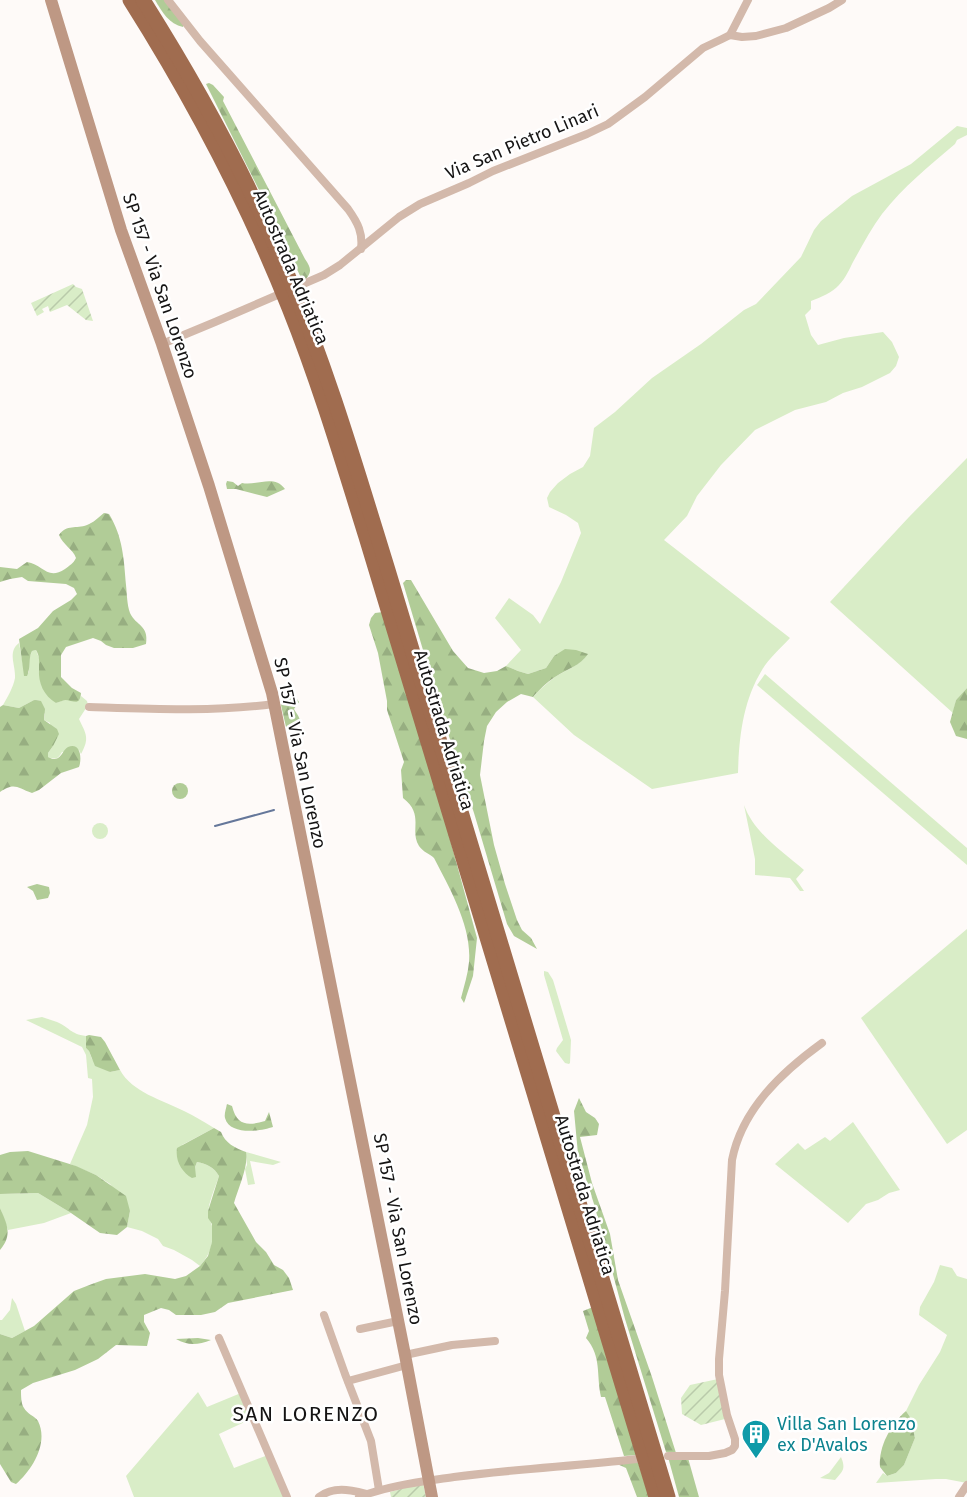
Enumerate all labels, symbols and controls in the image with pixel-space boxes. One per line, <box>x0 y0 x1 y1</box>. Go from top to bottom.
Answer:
street label: Via San Pietro Linari <box>442 100 602 184</box>
street label: Autostrada Adriatica <box>248 186 334 348</box>
street label: SP 157 - Via San Lorenzo <box>118 190 202 382</box>
street label: Autostrada Adriatica <box>409 647 479 813</box>
street label: SP 157 - Via San Lorenzo <box>269 655 331 851</box>
street label: Autostrada Adriatica <box>550 1112 620 1278</box>
street label: SP 157 - Via San Lorenzo <box>369 1131 427 1327</box>
district label: SAN LORENZO <box>232 1401 380 1427</box>
place label: Villa San Lorenzo ex D'Avalos <box>777 1413 916 1456</box>
building icon: Villa San Lorenzo ex D'Avalos <box>740 1418 772 1460</box>

